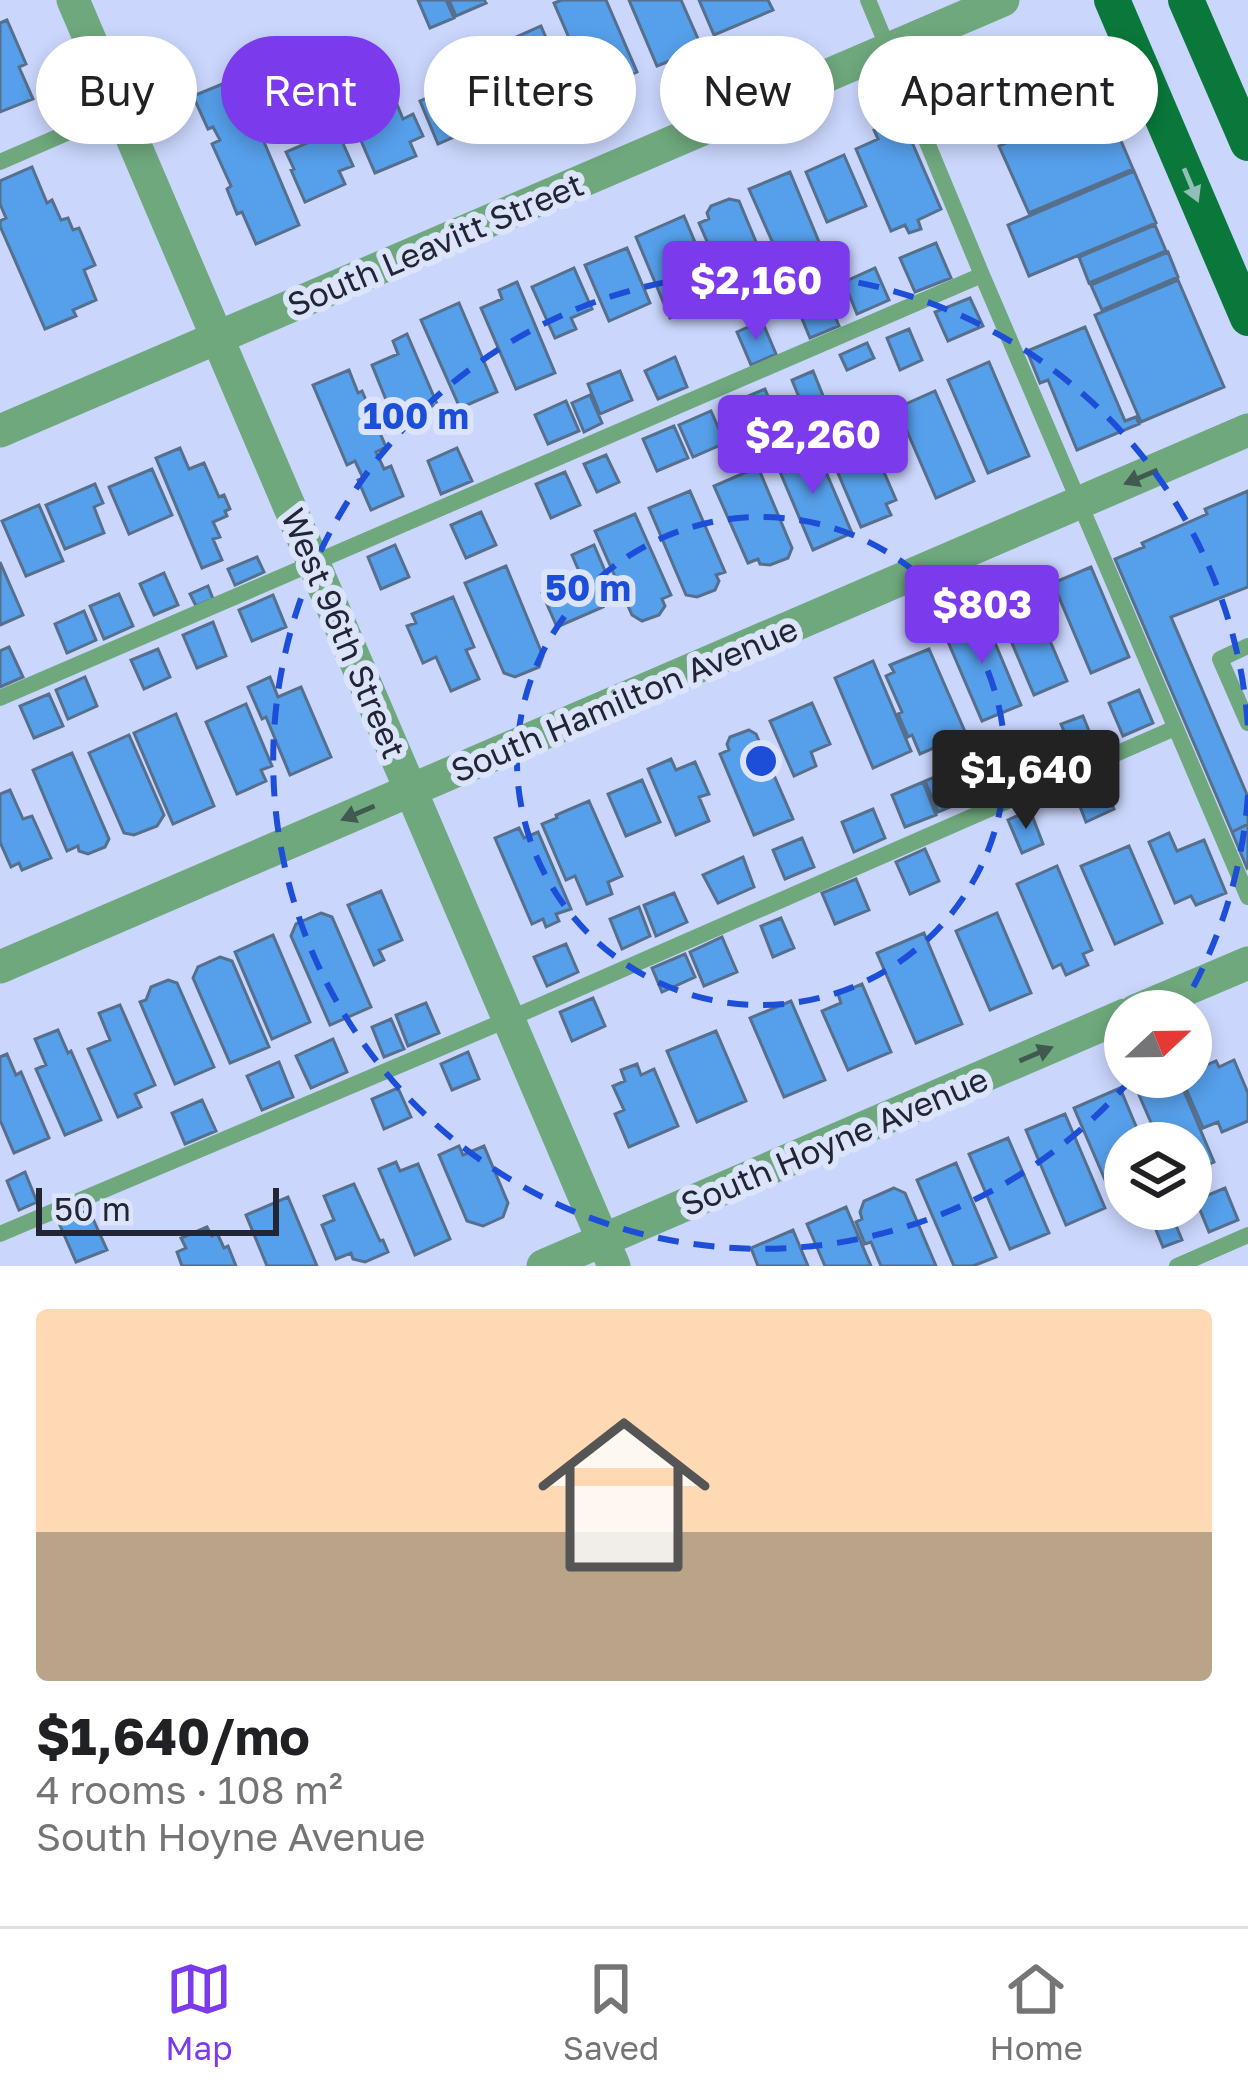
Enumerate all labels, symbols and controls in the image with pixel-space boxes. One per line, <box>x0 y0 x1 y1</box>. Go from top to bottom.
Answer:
chip: Buy <box>36 36 197 144</box>
chip: Rent <box>221 36 400 144</box>
chip: Filters <box>424 36 636 144</box>
chip: New <box>660 36 834 144</box>
chip: Apartment <box>858 36 1158 144</box>
street label: South Leavitt Street <box>281 164 589 324</box>
one-way arrow <box>1182 167 1201 203</box>
pin: $2,160 <box>658 241 854 343</box>
text: $2,160 <box>690 256 822 303</box>
text: 100 m <box>363 394 469 437</box>
pin: $2,260 <box>715 395 911 497</box>
text: $2,260 <box>745 410 881 457</box>
one-way arrow <box>1123 467 1158 487</box>
street label: West 96th Street <box>274 502 414 764</box>
pin: $803 <box>911 565 1053 667</box>
text: 50 m <box>545 566 631 609</box>
text: $803 <box>932 580 1032 627</box>
street label: South Hamilton Avenue <box>445 608 803 790</box>
pin: $1,640 <box>928 730 1124 832</box>
centre of rings <box>740 740 782 782</box>
text: $1,640 <box>959 745 1093 792</box>
one-way arrow <box>339 804 375 823</box>
north arrow <box>1104 990 1212 1098</box>
map controls <box>1104 990 1212 1230</box>
one-way arrow <box>1019 1043 1054 1063</box>
street label: South Hoyne Avenue <box>675 1059 993 1223</box>
button: layers <box>1104 1122 1212 1230</box>
scale bar <box>36 1182 279 1235</box>
text: 50 m <box>54 1189 131 1228</box>
icon: home <box>516 1387 732 1603</box>
text: $1,640/mo <box>36 1705 310 1766</box>
text: 4 rooms · 108 m² <box>36 1766 343 1813</box>
text: South Hoyne Avenue <box>36 1813 425 1860</box>
tab: Map <box>165 1956 233 2067</box>
tab: Saved <box>563 1956 659 2067</box>
tab: Home <box>990 1956 1083 2067</box>

